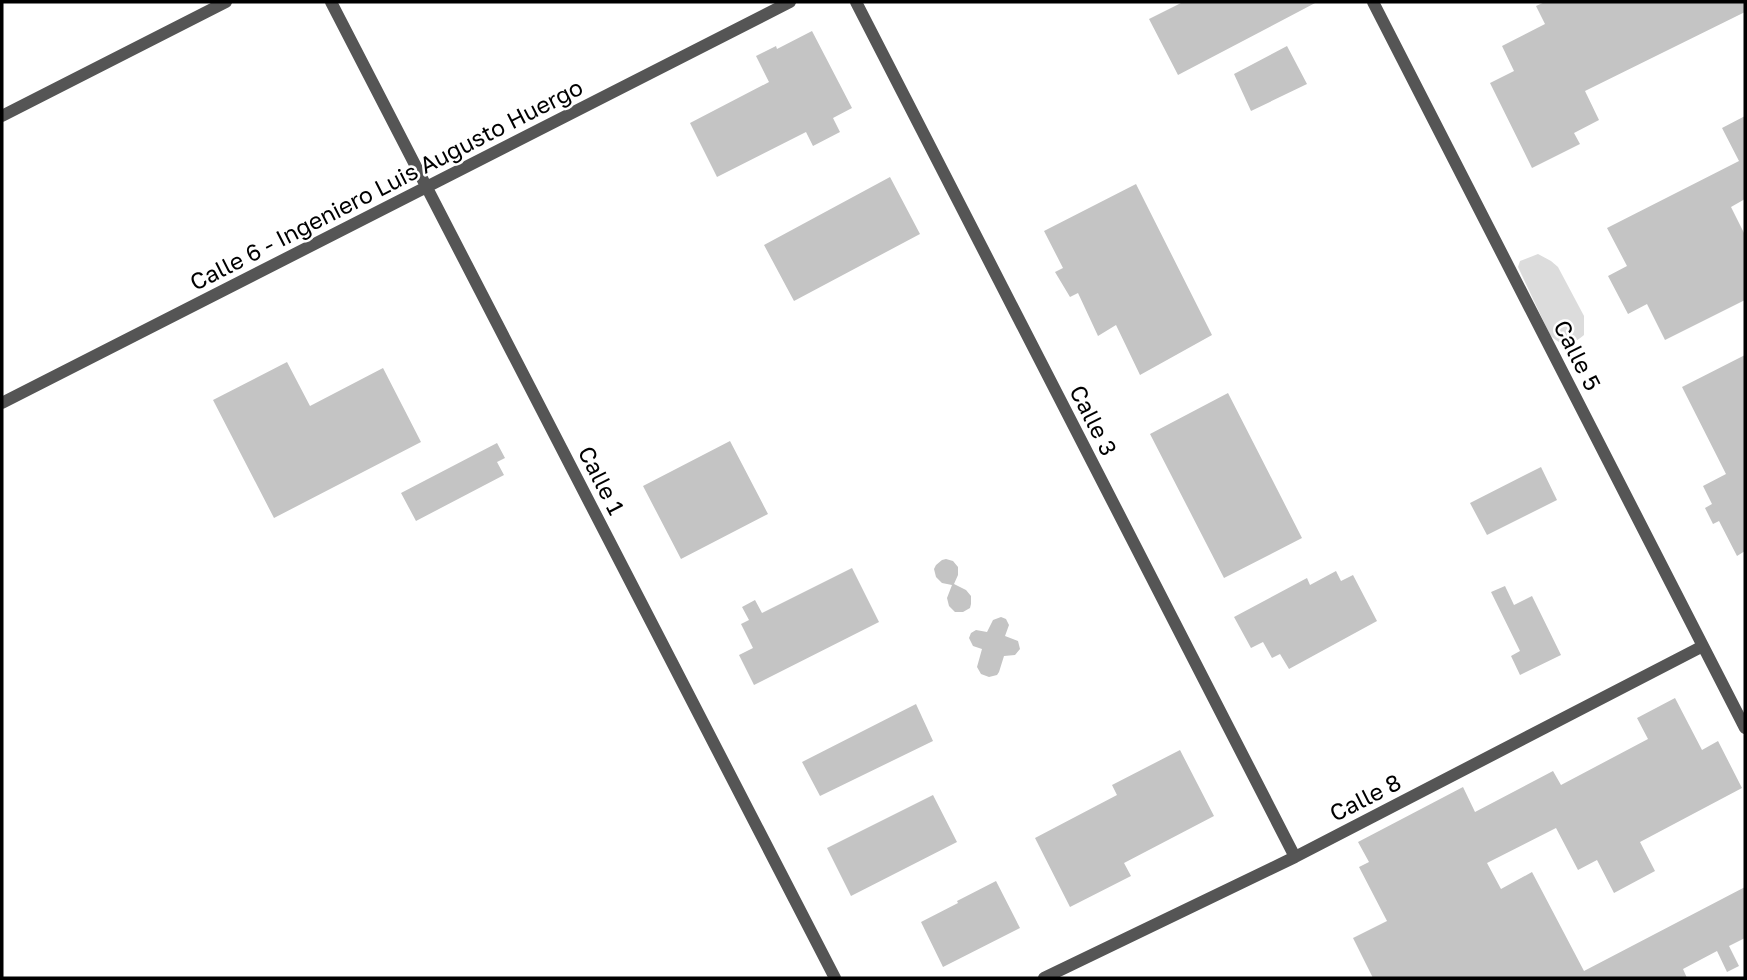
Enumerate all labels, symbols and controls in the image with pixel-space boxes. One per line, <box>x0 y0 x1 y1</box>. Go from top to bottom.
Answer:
street label: Calle 6 - Ingeniero Luis Augusto Huergo <box>185 72 587 296</box>
street label: Calle 5 <box>1548 315 1608 395</box>
street label: Calle 3 <box>1064 380 1124 460</box>
street label: Calle 1 <box>573 441 631 519</box>
street label: Calle 8 <box>1325 767 1405 827</box>

